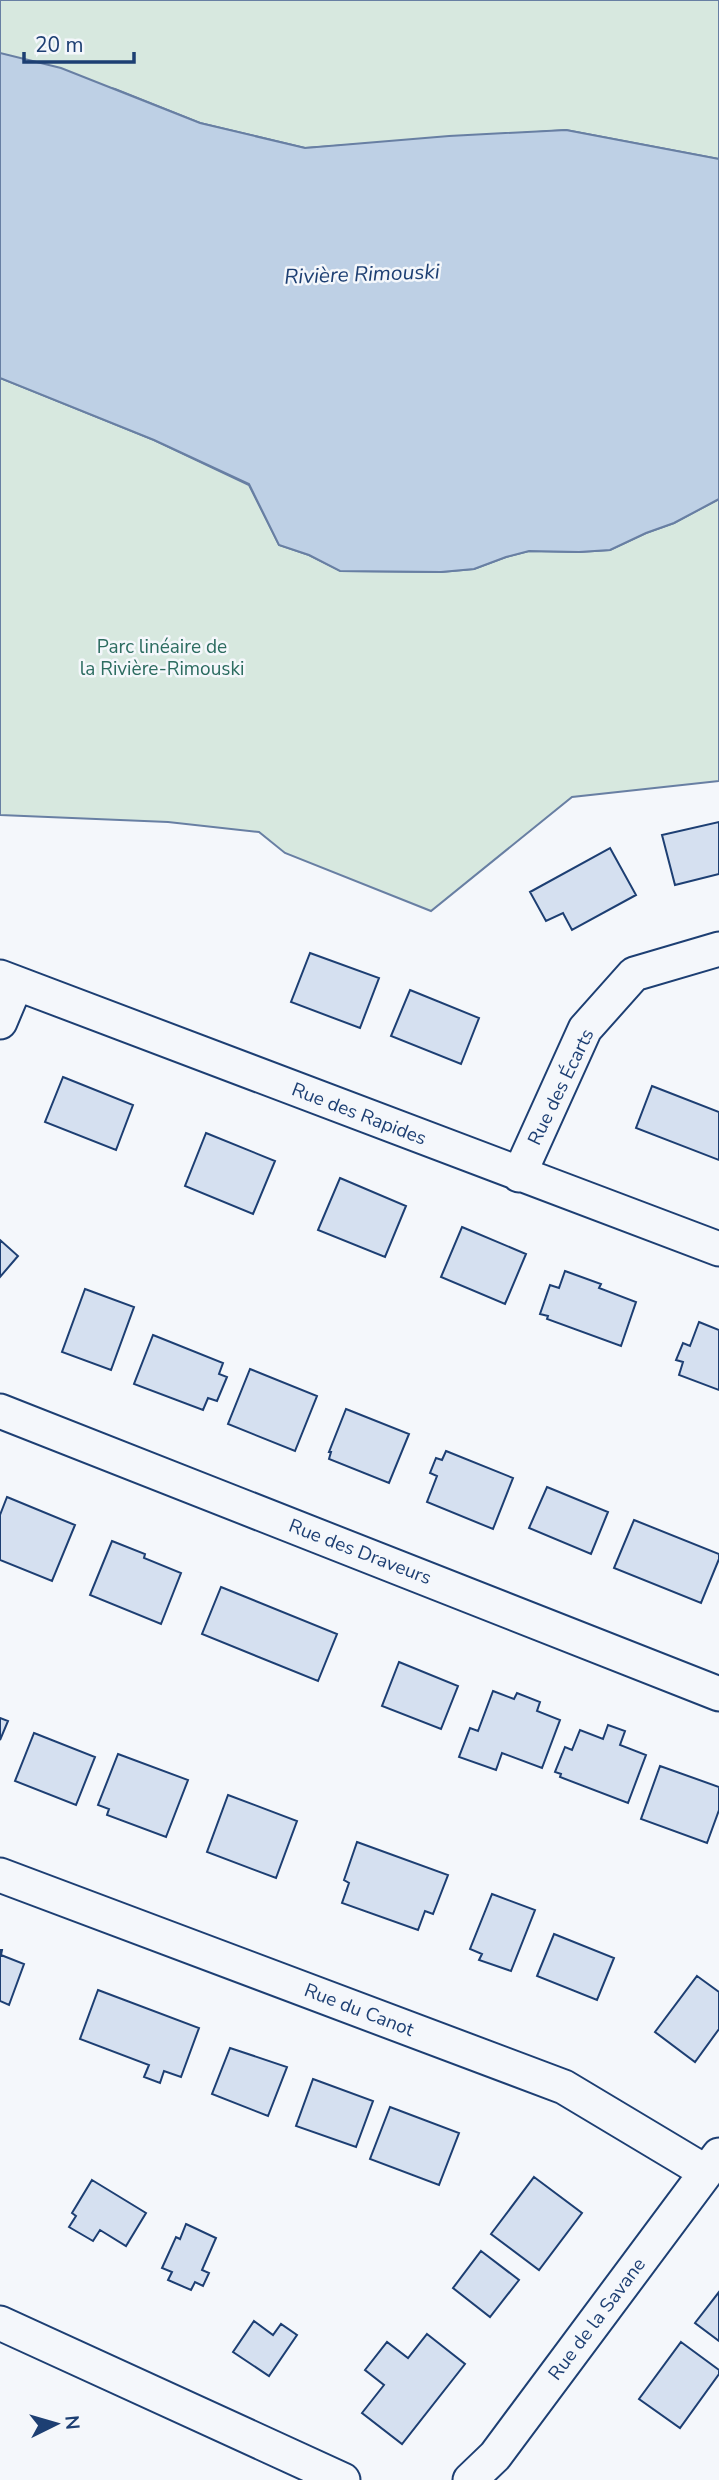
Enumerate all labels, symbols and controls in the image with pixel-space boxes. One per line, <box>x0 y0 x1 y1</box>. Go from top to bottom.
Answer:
scale bar <box>24 21 135 65</box>
text: 20 m <box>35 31 84 59</box>
water label: Rivière Rimouski <box>284 257 441 291</box>
park label: Parc linéaire de la Rivière-Rimouski <box>80 634 244 682</box>
street label: Rue des Écarts <box>522 1024 600 1150</box>
street label: Rue des Rapides <box>288 1076 430 1152</box>
street label: Rue des Draveurs <box>285 1513 435 1591</box>
street label: Rue du Canot <box>300 1977 418 2043</box>
street label: Rue de la Savane <box>542 2252 652 2386</box>
north arrow <box>21 2389 91 2459</box>
text: N <box>58 2414 86 2431</box>

